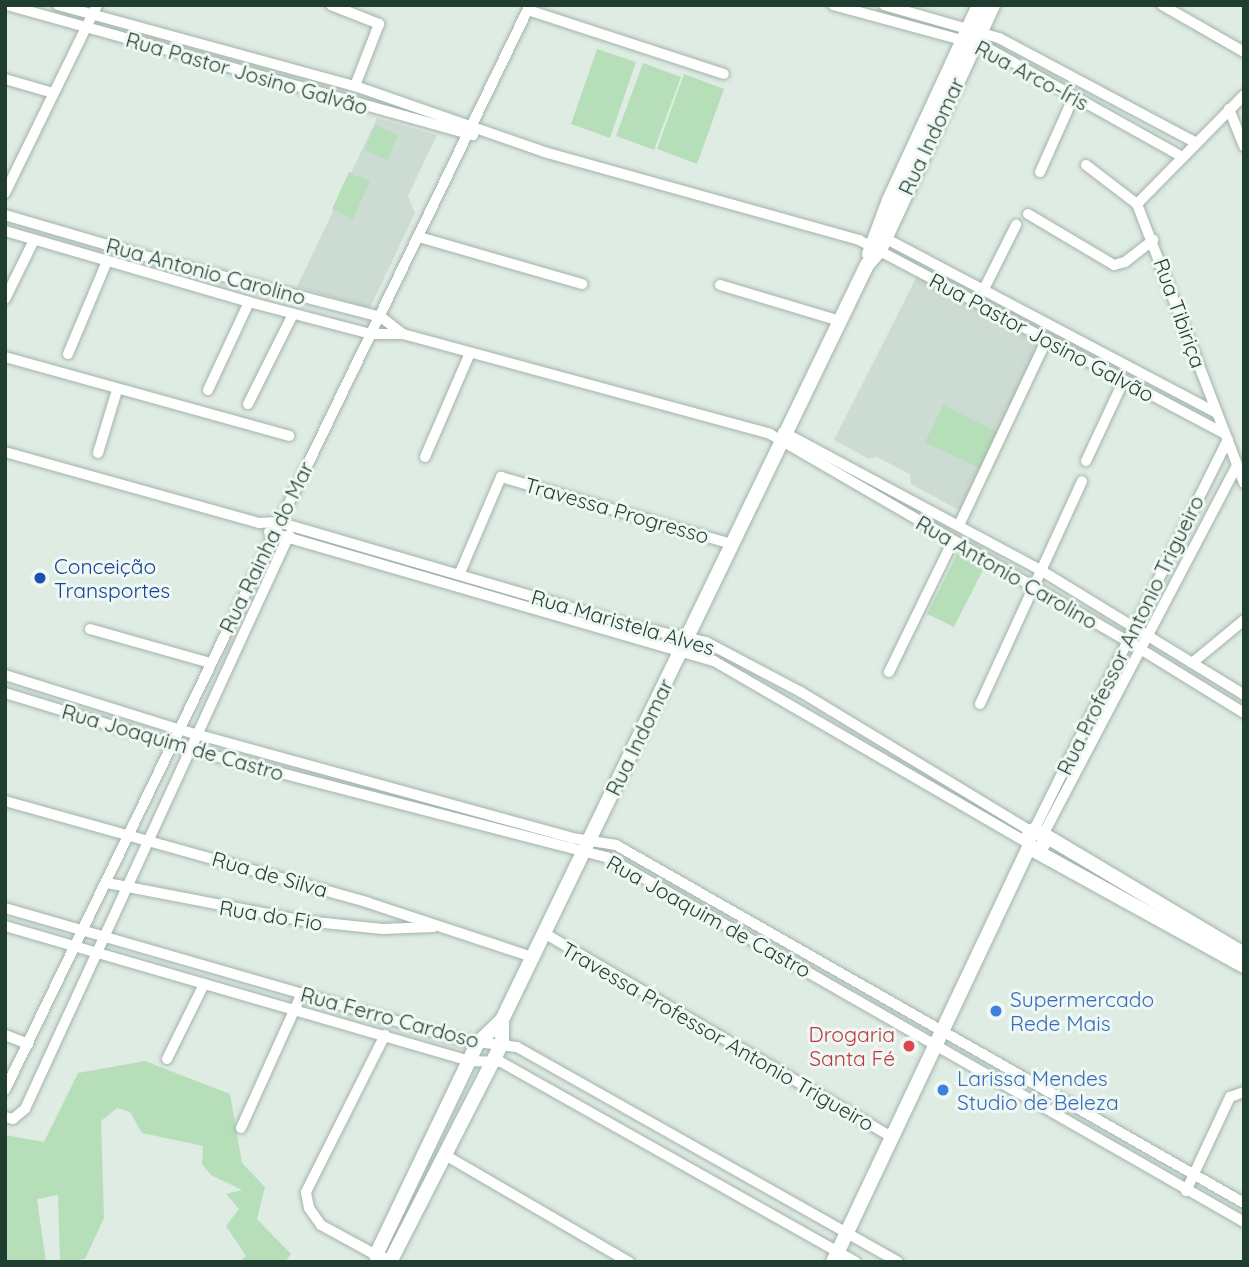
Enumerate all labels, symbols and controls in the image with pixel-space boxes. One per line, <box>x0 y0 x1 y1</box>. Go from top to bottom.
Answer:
street label: Rua Pastor Josino Galvão <box>123 26 371 120</box>
street label: Rua Arco-Íris <box>971 35 1093 115</box>
street label: Rua Indomar <box>893 73 969 199</box>
street label: Rua Antonio Carolino <box>103 232 309 310</box>
street label: Rua Tibiriça <box>1149 255 1211 371</box>
street label: Rua Pastor Josino Galvão <box>925 267 1159 407</box>
street label: Rua Rainha do Mar <box>214 457 318 637</box>
street label: Travessa Progresso <box>522 472 712 548</box>
street label: Rua Professor Antonio Trigueiro <box>1051 491 1209 779</box>
street label: Rua Antonio Carolino <box>912 510 1102 634</box>
place label: Conceição Transportes <box>54 553 170 603</box>
marker: Conceição Transportes <box>32 570 48 586</box>
street label: Rua Maristela Alves <box>528 584 718 660</box>
street label: Rua Indomar <box>600 674 678 800</box>
street label: Rua Joaquim de Castro <box>59 698 287 786</box>
street label: Rua de Silva <box>209 845 331 903</box>
street label: Rua Joaquim de Castro <box>602 849 816 983</box>
street label: Rua do Fio <box>217 894 325 936</box>
street label: Travessa Professor Antonio Trigueiro <box>557 936 879 1136</box>
street label: Rua Ferro Cardoso <box>298 981 482 1053</box>
place label: Supermercado Rede Mais <box>1010 986 1154 1036</box>
marker: Supermercado Rede Mais <box>988 1003 1004 1019</box>
place label: Drogaria Santa Fé <box>809 1021 895 1071</box>
marker: Drogaria Santa Fé <box>901 1038 917 1054</box>
place label: Larissa Mendes Studio de Beleza <box>957 1065 1119 1115</box>
marker: Larissa Mendes Studio de Beleza <box>935 1082 951 1098</box>

